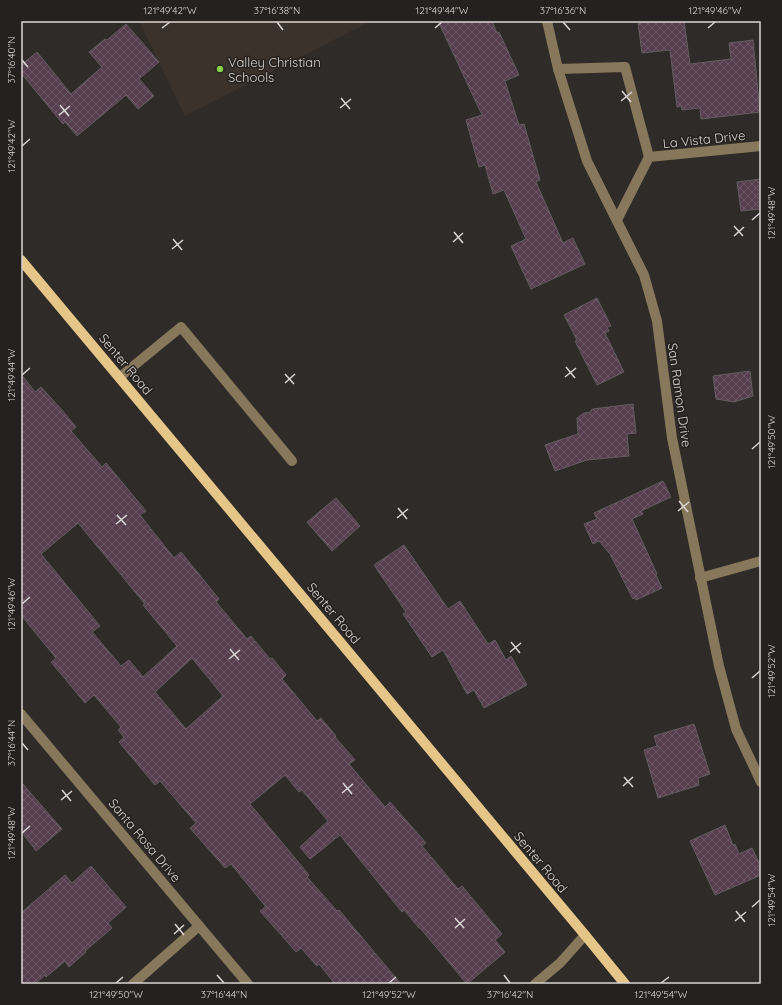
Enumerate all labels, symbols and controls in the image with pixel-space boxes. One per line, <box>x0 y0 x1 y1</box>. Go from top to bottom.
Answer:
text: 121°49'42"W <box>143 4 197 17</box>
text: 37°16'38"N <box>254 4 300 17</box>
text: 121°49'44"W <box>416 4 469 17</box>
text: 37°16'36"N <box>540 4 586 17</box>
text: 121°49'46"W <box>689 4 742 17</box>
text: 37°16'40"N <box>5 36 18 84</box>
place label: Valley Christian Schools <box>228 54 321 85</box>
marker: Valley Christian Schools <box>215 64 225 74</box>
text: 121°49'42"W <box>5 119 18 173</box>
street label: La Vista Drive <box>662 127 746 151</box>
text: 121°49'48"W <box>765 186 778 240</box>
street label: Senter Road <box>96 330 156 398</box>
street label: San Ramon Drive <box>665 342 695 448</box>
text: 121°49'44"W <box>5 348 18 401</box>
text: 121°49'50"W <box>765 415 778 469</box>
text: 121°49'46"W <box>5 577 18 630</box>
street label: Senter Road <box>304 579 364 647</box>
text: 121°49'52"W <box>765 644 778 698</box>
text: 37°16'44"N <box>5 720 18 766</box>
street label: Santa Rosa Drive <box>105 795 185 885</box>
text: 121°49'48"W <box>5 806 18 860</box>
street label: Senter Road <box>511 828 571 896</box>
text: 121°49'54"W <box>765 873 778 927</box>
text: 121°49'50"W <box>89 988 143 1001</box>
text: 37°16'44"N <box>201 988 247 1001</box>
text: 121°49'52"W <box>362 988 416 1001</box>
text: 37°16'42"N <box>487 988 533 1001</box>
text: 121°49'54"W <box>634 988 688 1001</box>

